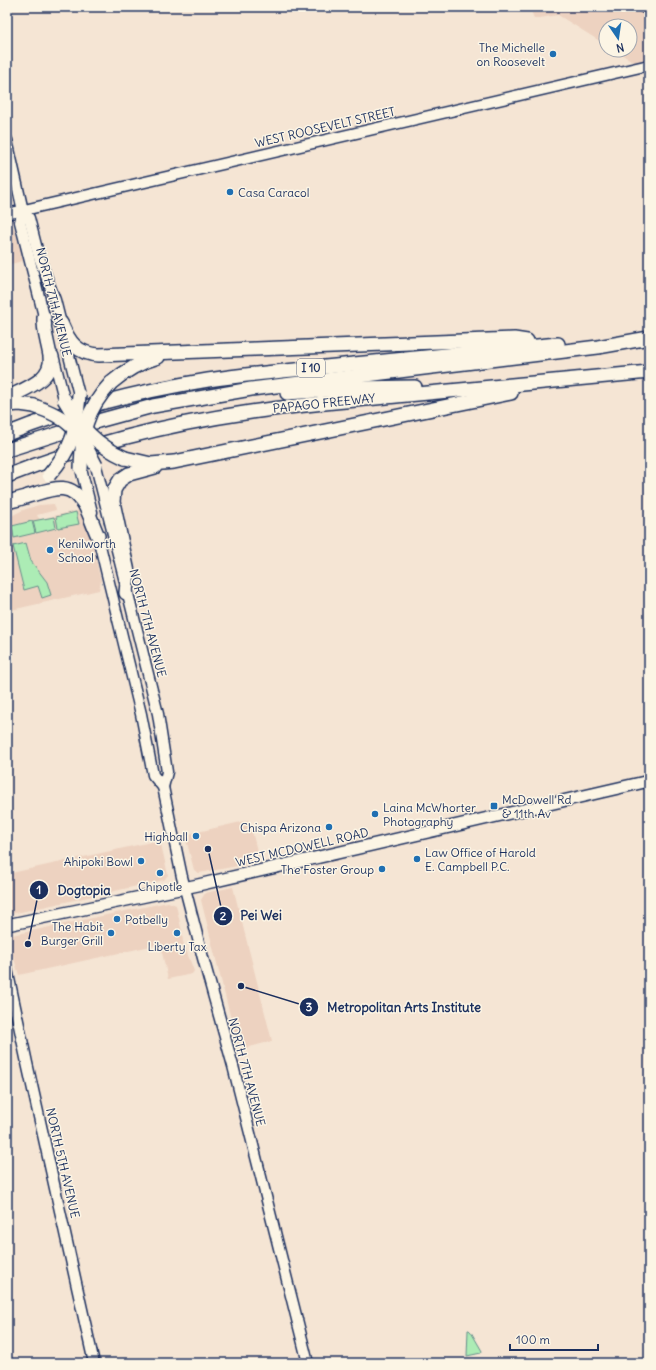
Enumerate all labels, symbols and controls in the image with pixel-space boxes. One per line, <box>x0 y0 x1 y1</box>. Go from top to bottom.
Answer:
north arrow <box>598 18 638 58</box>
place label: The Michelle on Roosevelt <box>476 40 545 69</box>
text: N <box>615 40 626 55</box>
marker: The Michelle on Roosevelt <box>548 49 558 59</box>
street label: WEST ROOSEVELT STREET <box>253 104 397 150</box>
place label: Casa Caracol <box>238 185 309 200</box>
marker: Casa Caracol <box>225 187 235 197</box>
street label: NORTH 7TH AVENUE <box>33 246 75 358</box>
road number: I 10 <box>297 359 325 377</box>
street label: PAPAGO FREEWAY <box>272 390 376 416</box>
place label: Kenilworth School <box>58 536 116 565</box>
marker: Kenilworth School <box>45 545 55 555</box>
street label: NORTH 7TH AVENUE <box>126 567 170 679</box>
place label: McDowell Rd & 11th Av <box>502 792 572 821</box>
place label: Laina McWhorter Photography <box>383 800 476 829</box>
marker: McDowell Rd & 11th Av <box>489 801 499 811</box>
marker: Laina McWhorter Photography <box>370 809 380 819</box>
place label: Chispa Arizona <box>240 820 321 835</box>
marker: Chispa Arizona <box>324 822 334 832</box>
street label: WEST MCDOWELL ROAD <box>234 824 370 870</box>
place label: Highball <box>144 829 188 844</box>
marker: Highball <box>191 831 201 841</box>
place label: Law Office of Harold E. Campbell P.C. <box>425 845 536 874</box>
place label: Ahipoki Bowl <box>64 854 133 869</box>
marker: Law Office of Harold E. Campbell P.C. <box>412 854 422 864</box>
marker: Ahipoki Bowl <box>136 856 146 866</box>
place label: The Foster Group <box>281 862 374 877</box>
marker: The Foster Group <box>377 864 387 874</box>
marker: Chipotle <box>155 868 165 878</box>
callout: Dogtopia <box>29 878 118 903</box>
place label: Chipotle <box>138 879 182 894</box>
text: 1 <box>37 882 41 897</box>
text: Dogtopia <box>57 882 111 899</box>
callout: Pei Wei <box>213 903 290 928</box>
text: Pei Wei <box>240 907 282 924</box>
text: 2 <box>220 908 227 923</box>
place label: Potbelly <box>125 912 168 927</box>
marker: Potbelly <box>112 914 122 924</box>
place label: The Habit Burger Grill <box>41 919 103 948</box>
marker: The Habit Burger Grill <box>106 928 116 938</box>
marker: Liberty Tax <box>172 928 182 938</box>
place label: Liberty Tax <box>147 939 207 954</box>
callout: Metropolitan Arts Institute <box>299 995 489 1020</box>
text: 3 <box>306 999 313 1014</box>
text: Metropolitan Arts Institute <box>327 999 481 1016</box>
street label: NORTH 7TH AVENUE <box>225 1016 269 1128</box>
street label: NORTH 5TH AVENUE <box>43 1106 83 1220</box>
scale bar <box>510 1326 598 1352</box>
text: 100 m <box>516 1332 550 1347</box>

